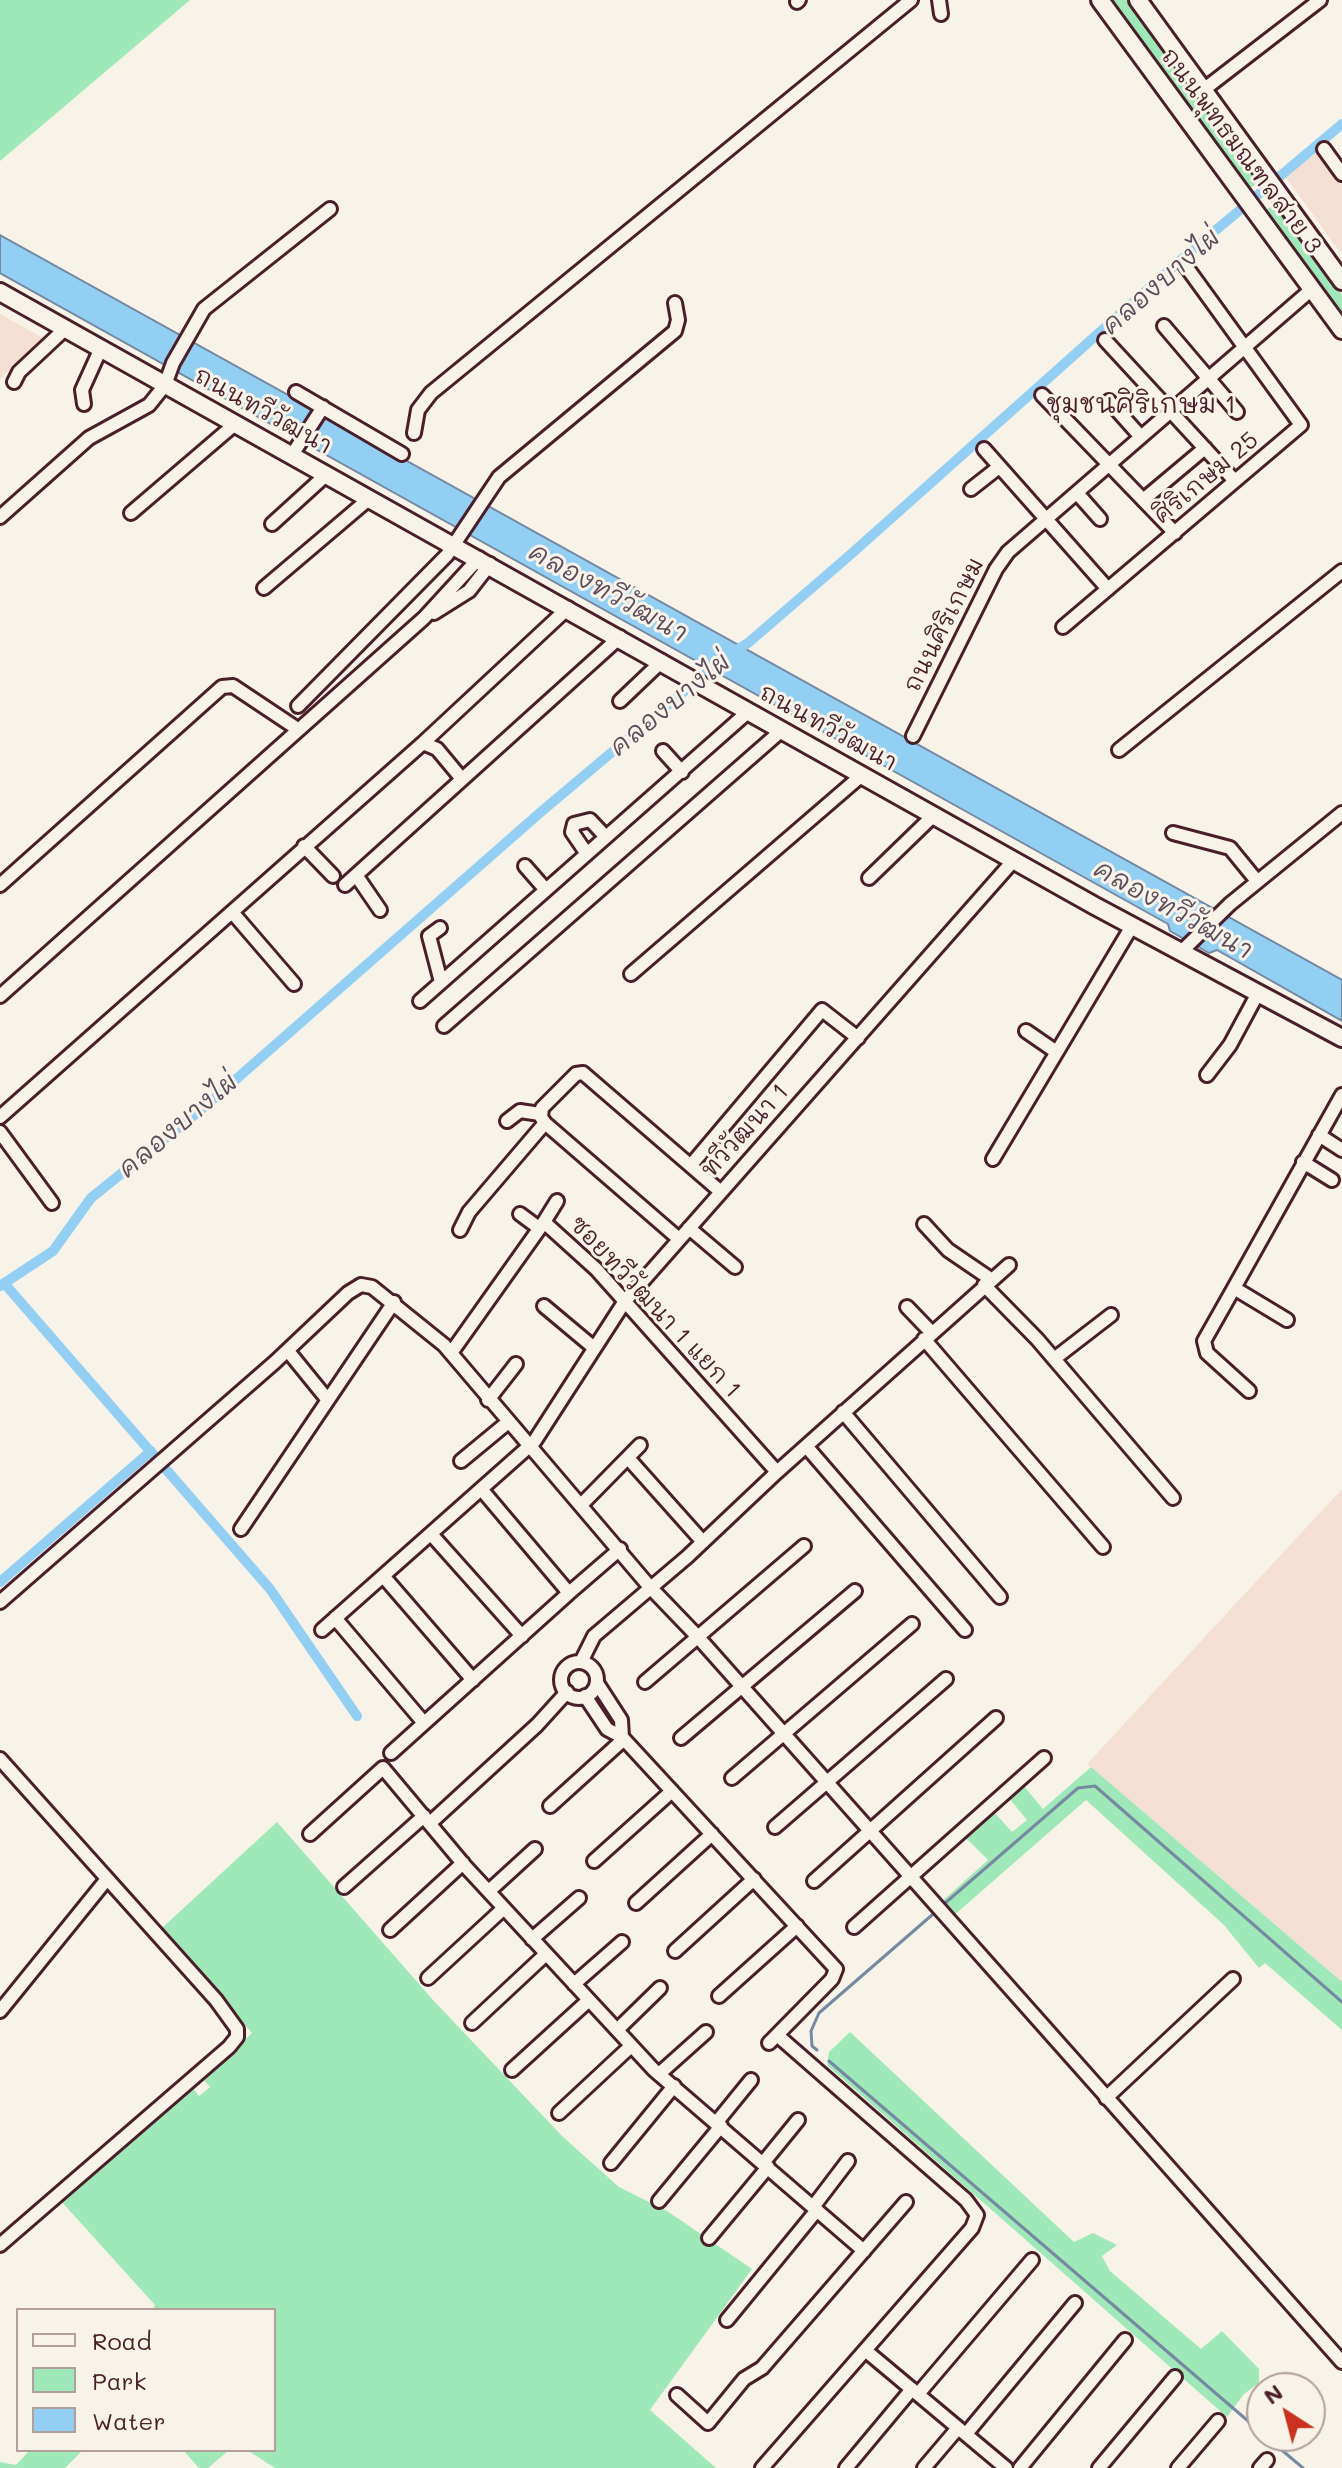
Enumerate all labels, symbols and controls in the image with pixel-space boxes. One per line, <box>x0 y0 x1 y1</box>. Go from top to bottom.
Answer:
street label: ถนนพุทธมณฑลสาย 3 <box>1154 43 1328 259</box>
water label: คลองบางไผ่ <box>1096 222 1226 342</box>
street label: ถนนทวีวัฒนา <box>189 361 337 461</box>
district label: ชุมชนศิริเกษม 1 <box>1046 389 1236 421</box>
street label: ศิริเกษม 25 <box>1148 426 1264 530</box>
water label: คลองทวีวัฒนา <box>523 537 693 649</box>
street label: ถนนศิริเกษม <box>898 553 990 697</box>
water label: คลองบางไผ่ <box>603 647 737 763</box>
street label: ถนนทวีวัฒนา <box>754 678 902 778</box>
water label: คลองทวีวัฒนา <box>1088 854 1258 966</box>
water label: คลองบางไผ่ <box>112 1067 244 1185</box>
street label: ทวีวัฒนา 1 <box>695 1078 795 1184</box>
street label: ซอยทวีวัฒนา 1 แยก 1 <box>563 1210 747 1404</box>
legend <box>16 2308 276 2452</box>
text: Road <box>92 2325 152 2356</box>
text: Park <box>92 2365 146 2396</box>
north arrow <box>1246 2372 1326 2452</box>
text: N <box>1257 2377 1288 2410</box>
text: Water <box>92 2405 166 2436</box>

